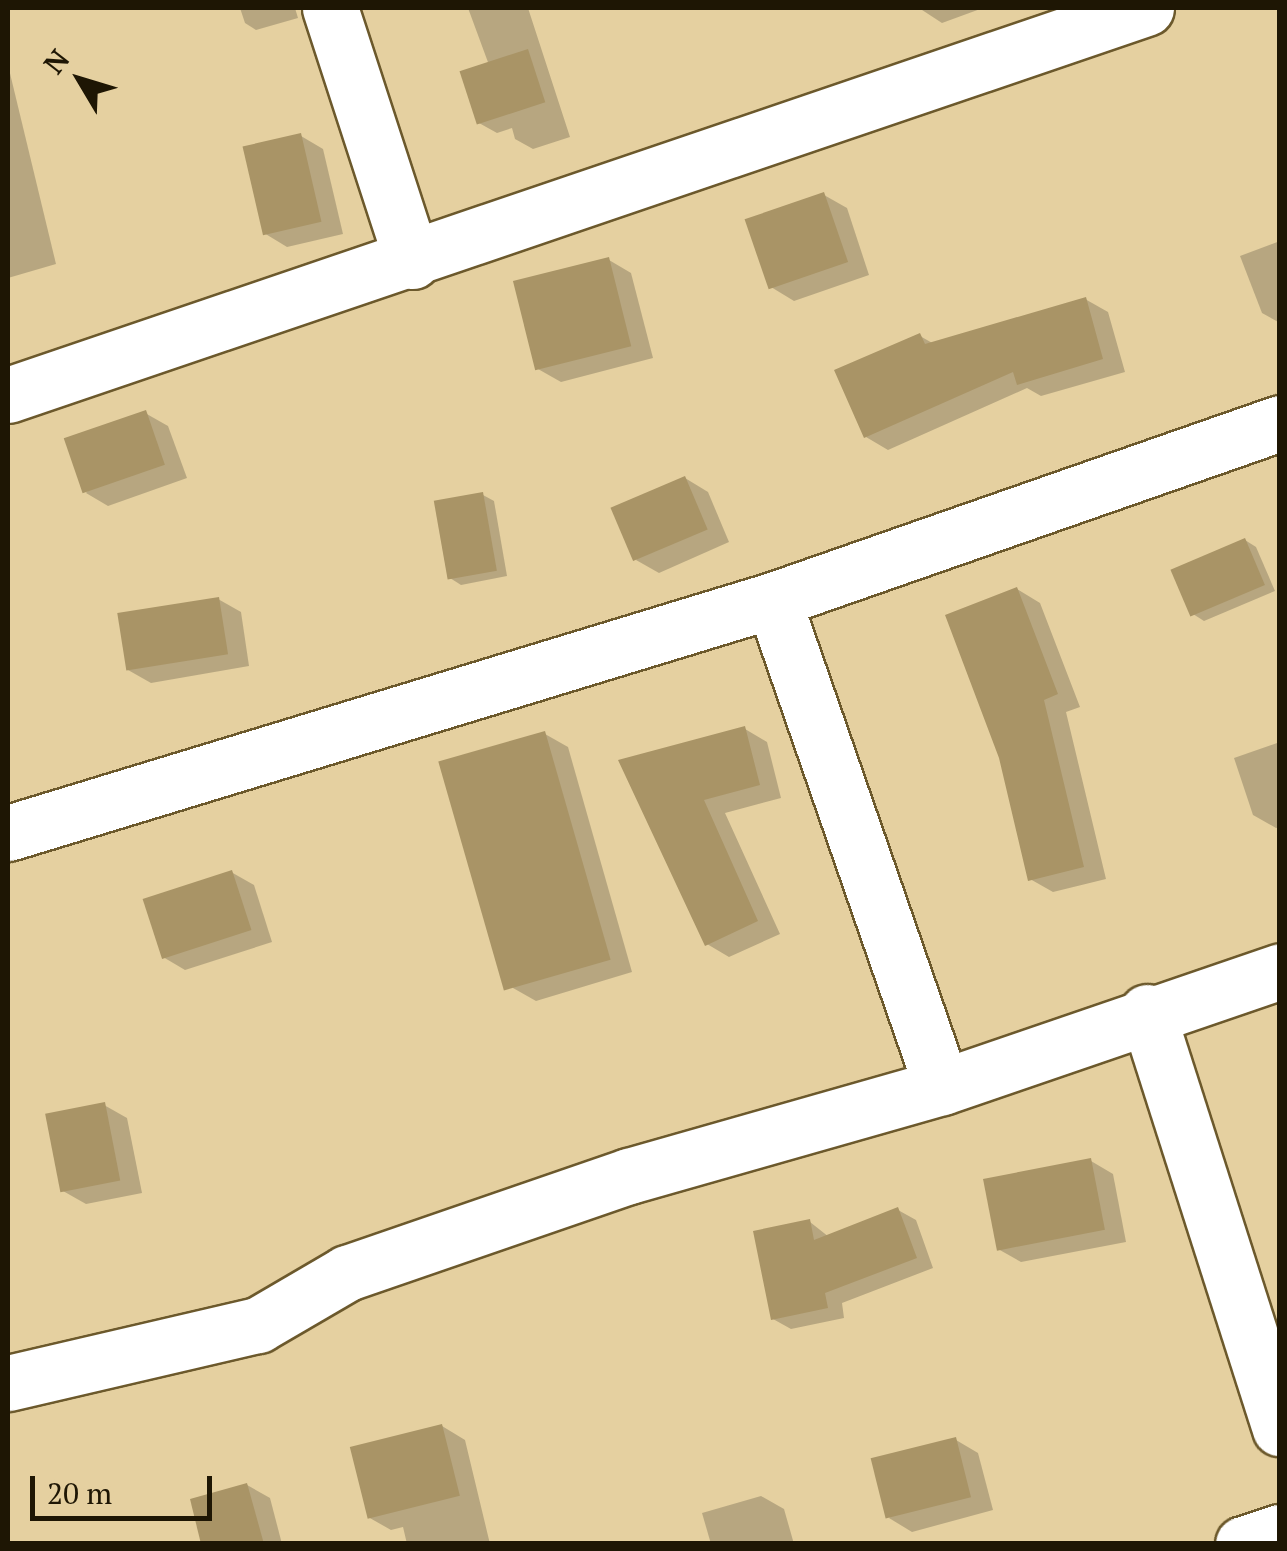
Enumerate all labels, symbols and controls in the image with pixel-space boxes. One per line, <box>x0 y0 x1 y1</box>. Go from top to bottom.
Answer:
north arrow <box>30 30 130 130</box>
text: N <box>35 41 77 81</box>
scale bar <box>35 1456 218 1518</box>
text: 20 m <box>47 1473 112 1513</box>

